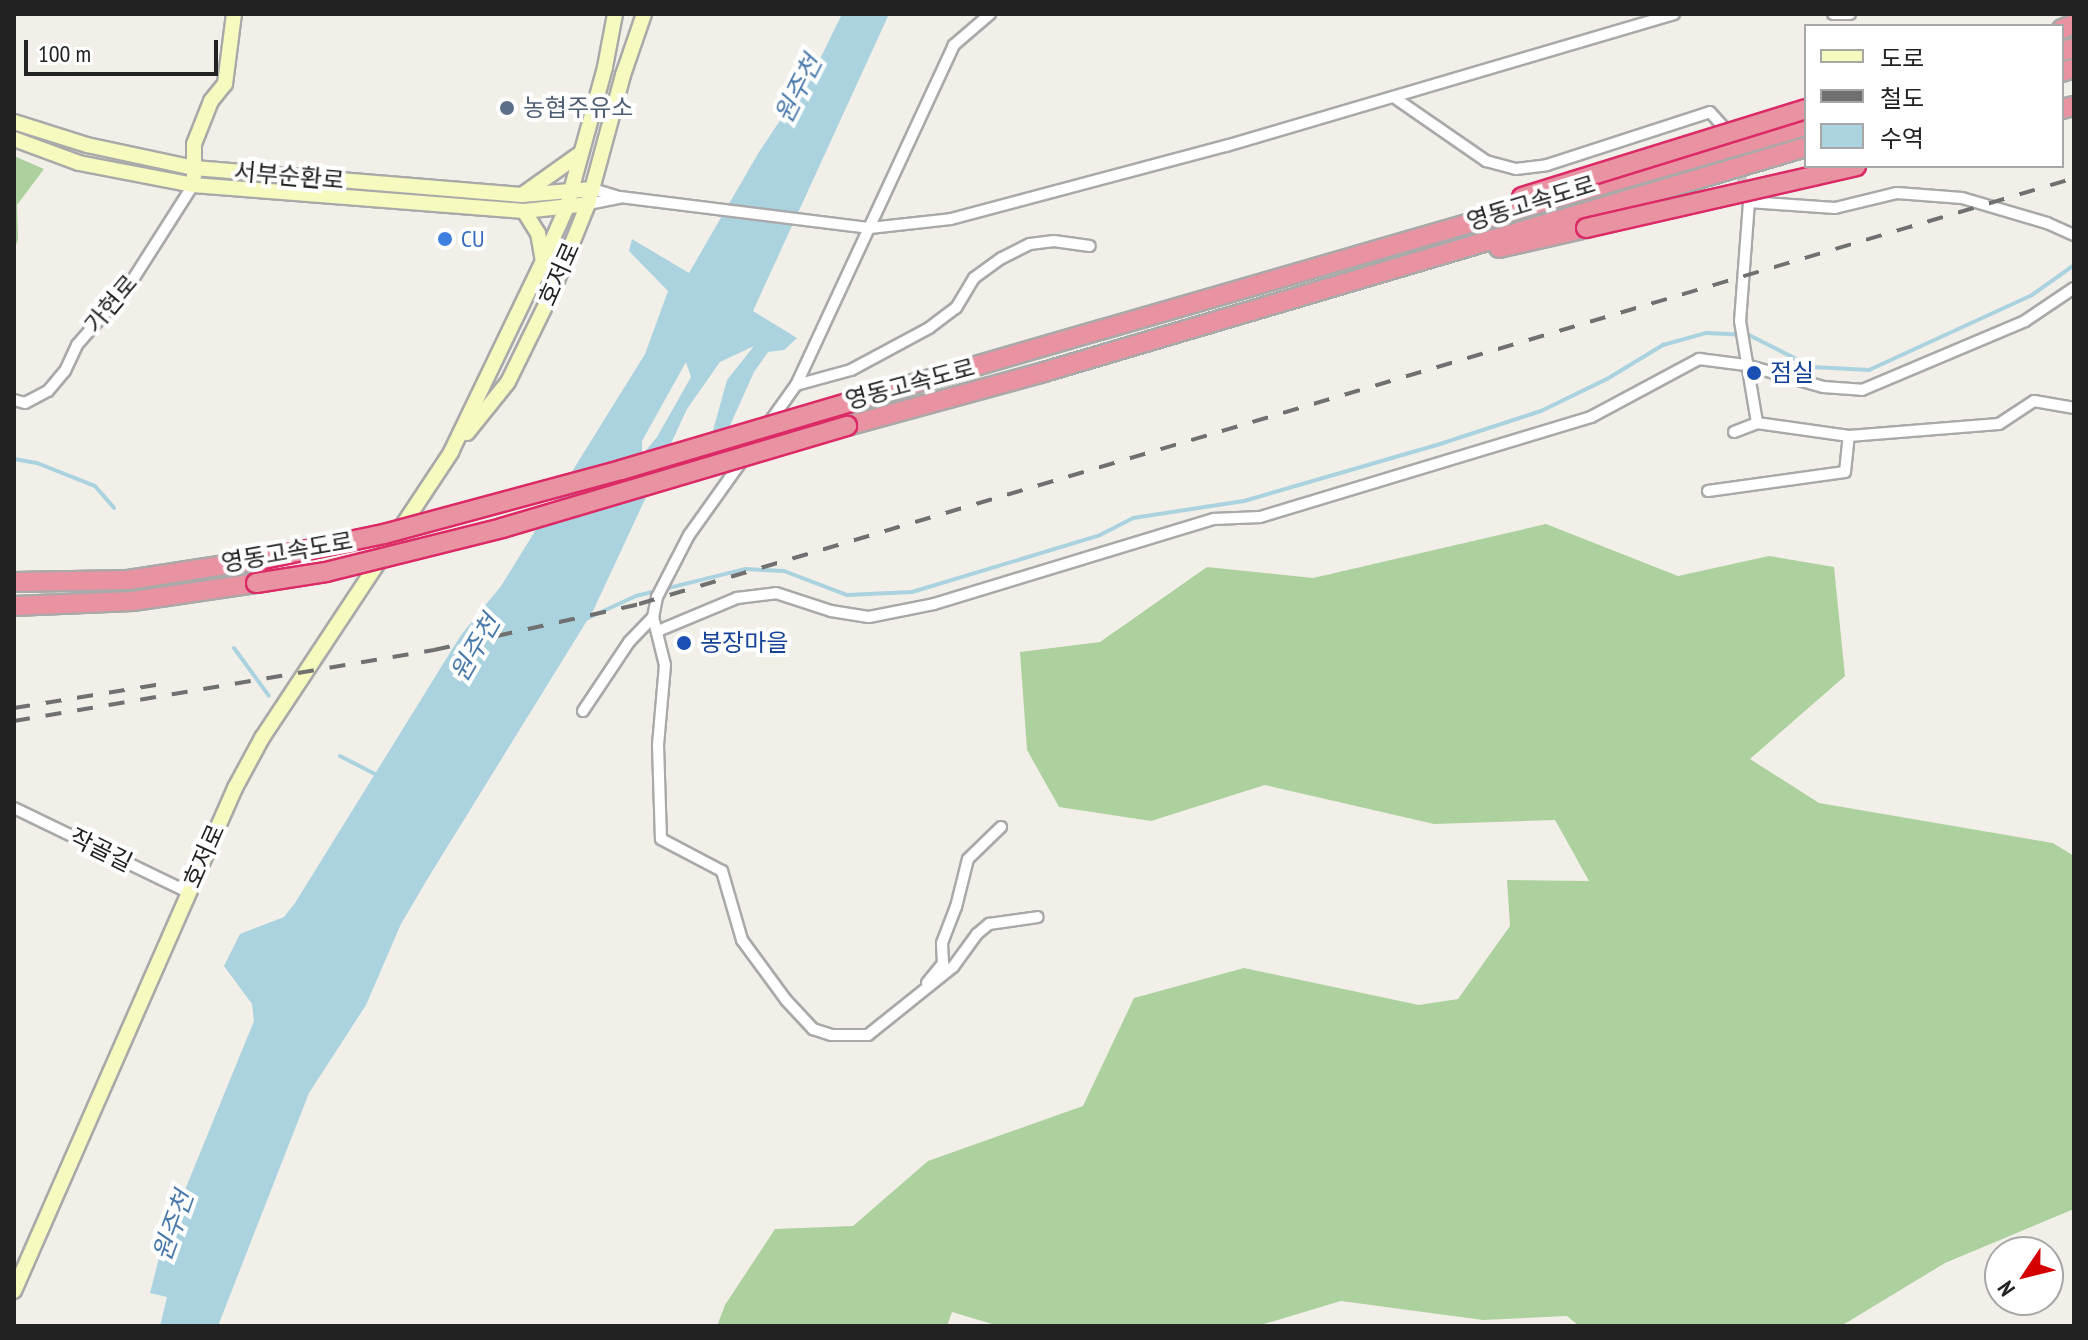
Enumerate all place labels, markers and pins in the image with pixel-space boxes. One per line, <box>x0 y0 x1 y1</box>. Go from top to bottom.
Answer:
place label: 농협주유소 <box>523 94 633 122</box>
marker: 농협주유소 <box>498 99 516 117</box>
place label: CU <box>461 225 484 253</box>
marker: CU <box>436 230 454 248</box>
place label: 점실 <box>1770 359 1814 387</box>
marker: 점실 <box>1745 364 1763 382</box>
place label: 봉장마을 <box>700 629 788 657</box>
marker: 봉장마을 <box>675 634 693 652</box>

